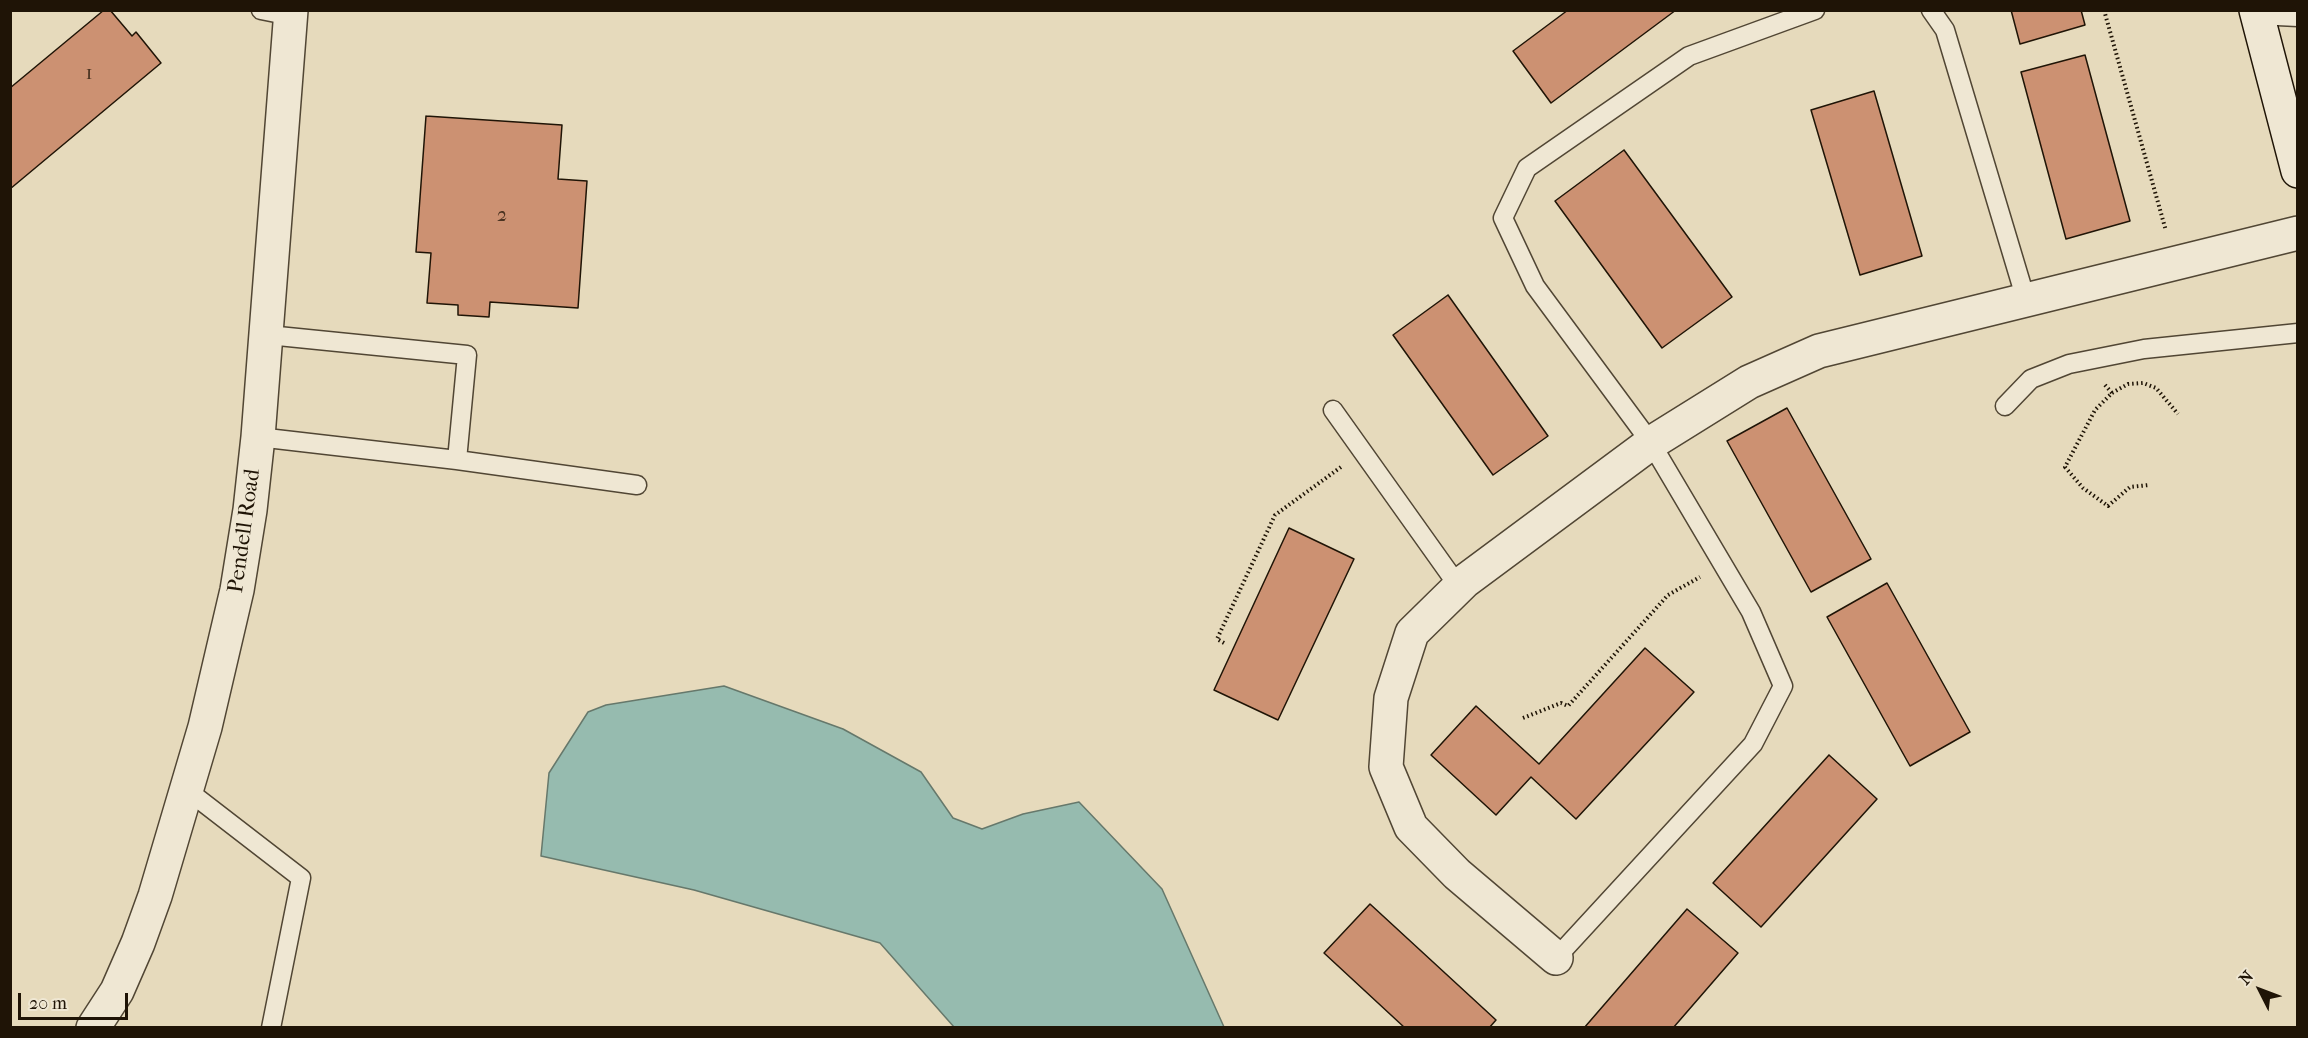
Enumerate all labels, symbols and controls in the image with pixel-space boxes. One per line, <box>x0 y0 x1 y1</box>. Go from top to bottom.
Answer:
house number: 1 <box>85 62 93 86</box>
house number: 2 <box>497 204 507 228</box>
street label: Pendell Road <box>223 467 267 595</box>
north arrow <box>2230 960 2290 1020</box>
text: N <box>2235 967 2257 988</box>
scale bar <box>21 981 130 1019</box>
text: 20 m <box>29 993 67 1014</box>

